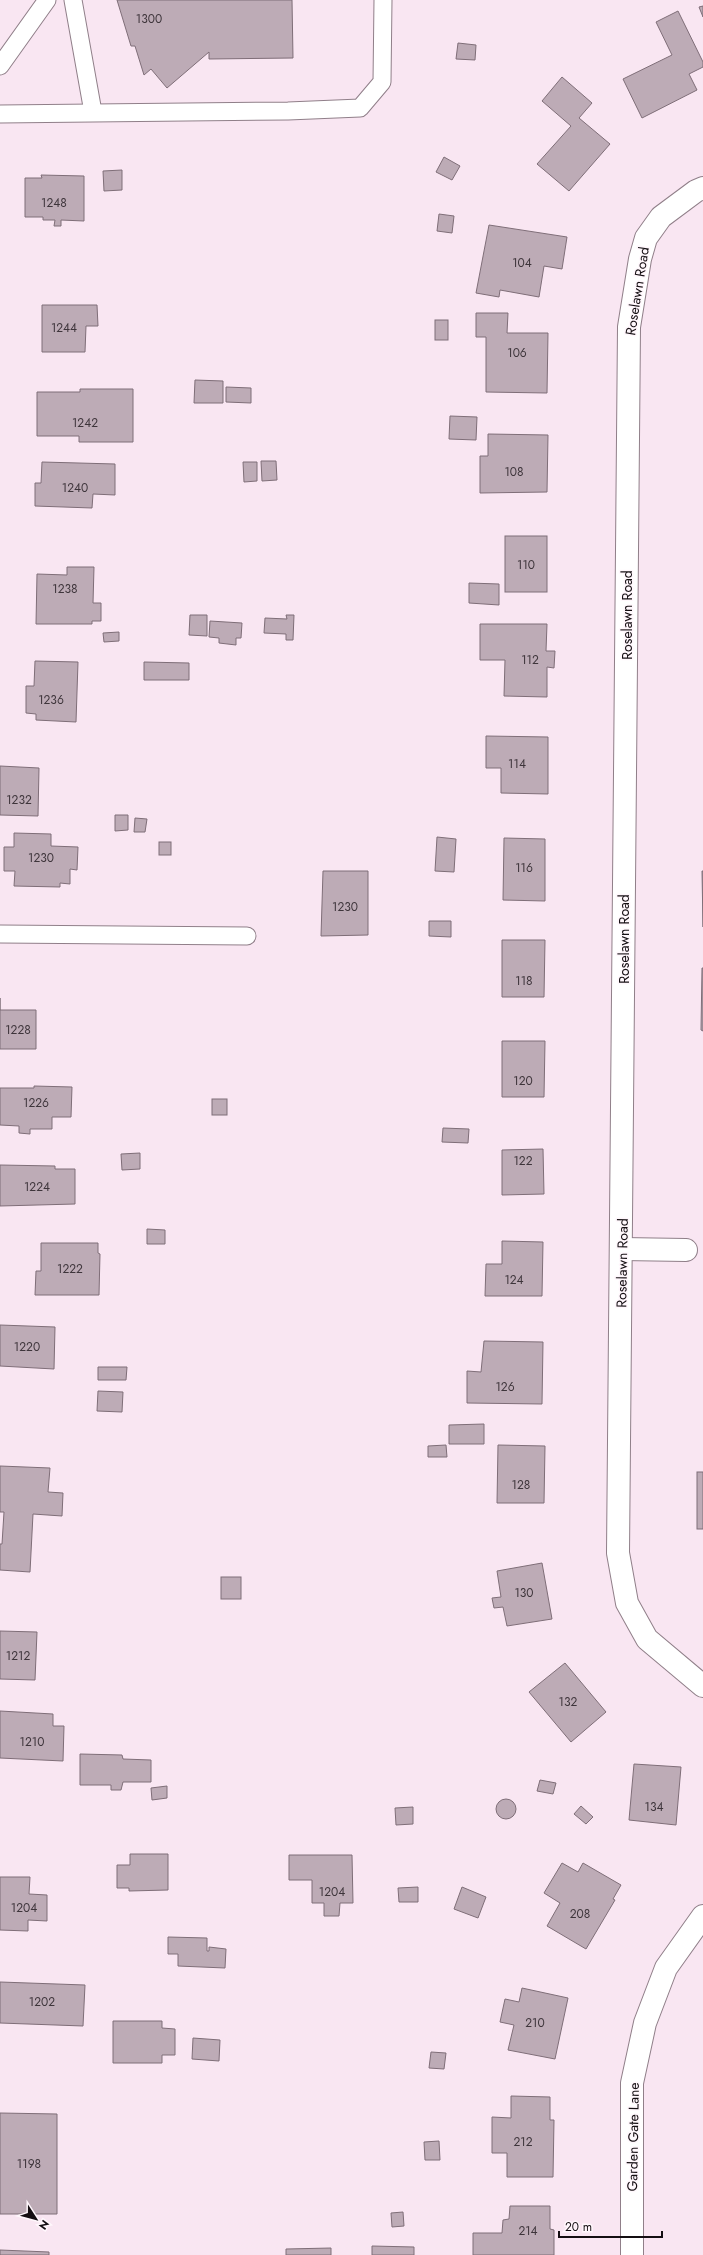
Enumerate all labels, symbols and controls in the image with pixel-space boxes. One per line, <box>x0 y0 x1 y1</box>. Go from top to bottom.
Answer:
house number: 1300 <box>136 10 162 28</box>
house number: 1248 <box>41 194 67 212</box>
street label: Roselawn Road <box>620 245 654 337</box>
house number: 104 <box>512 254 532 272</box>
house number: 1244 <box>51 319 77 337</box>
house number: 106 <box>507 344 527 362</box>
house number: 1242 <box>72 414 98 432</box>
house number: 108 <box>504 463 524 481</box>
house number: 1240 <box>62 479 88 497</box>
house number: 110 <box>517 556 535 574</box>
street label: Roselawn Road <box>617 570 637 660</box>
house number: 1238 <box>52 580 78 598</box>
house number: 112 <box>521 651 539 669</box>
house number: 1236 <box>38 691 64 709</box>
house number: 114 <box>508 755 526 773</box>
house number: 1232 <box>6 791 32 809</box>
house number: 1230 <box>28 849 54 867</box>
house number: 116 <box>515 859 533 877</box>
street label: Roselawn Road <box>614 894 634 984</box>
house number: 1230 <box>332 898 358 916</box>
house number: 118 <box>515 972 533 990</box>
house number: 1228 <box>5 1021 31 1039</box>
house number: 120 <box>513 1072 533 1090</box>
house number: 1226 <box>23 1094 49 1112</box>
house number: 122 <box>513 1152 533 1170</box>
house number: 1224 <box>24 1178 50 1196</box>
street label: Roselawn Road <box>611 1218 633 1308</box>
house number: 1222 <box>57 1260 83 1278</box>
house number: 124 <box>504 1271 524 1289</box>
house number: 1220 <box>14 1338 40 1356</box>
house number: 126 <box>495 1378 515 1396</box>
house number: 128 <box>512 1476 530 1494</box>
house number: 130 <box>514 1584 534 1602</box>
house number: 1212 <box>6 1647 30 1665</box>
house number: 132 <box>559 1693 578 1711</box>
house number: 1210 <box>20 1733 44 1751</box>
house number: 134 <box>645 1798 663 1816</box>
house number: 1204 <box>319 1883 345 1901</box>
house number: 1204 <box>11 1899 37 1917</box>
house number: 208 <box>570 1905 590 1923</box>
house number: 1202 <box>29 1993 55 2011</box>
house number: 210 <box>525 2014 545 2032</box>
street label: Garden Gate Lane <box>622 2082 644 2192</box>
house number: 212 <box>513 2133 533 2151</box>
house number: 1198 <box>17 2155 41 2173</box>
north arrow <box>16 2199 56 2239</box>
scale bar <box>559 2213 662 2239</box>
text: N <box>35 2217 53 2233</box>
text: 20 m <box>565 2218 592 2236</box>
house number: 214 <box>518 2222 538 2240</box>

